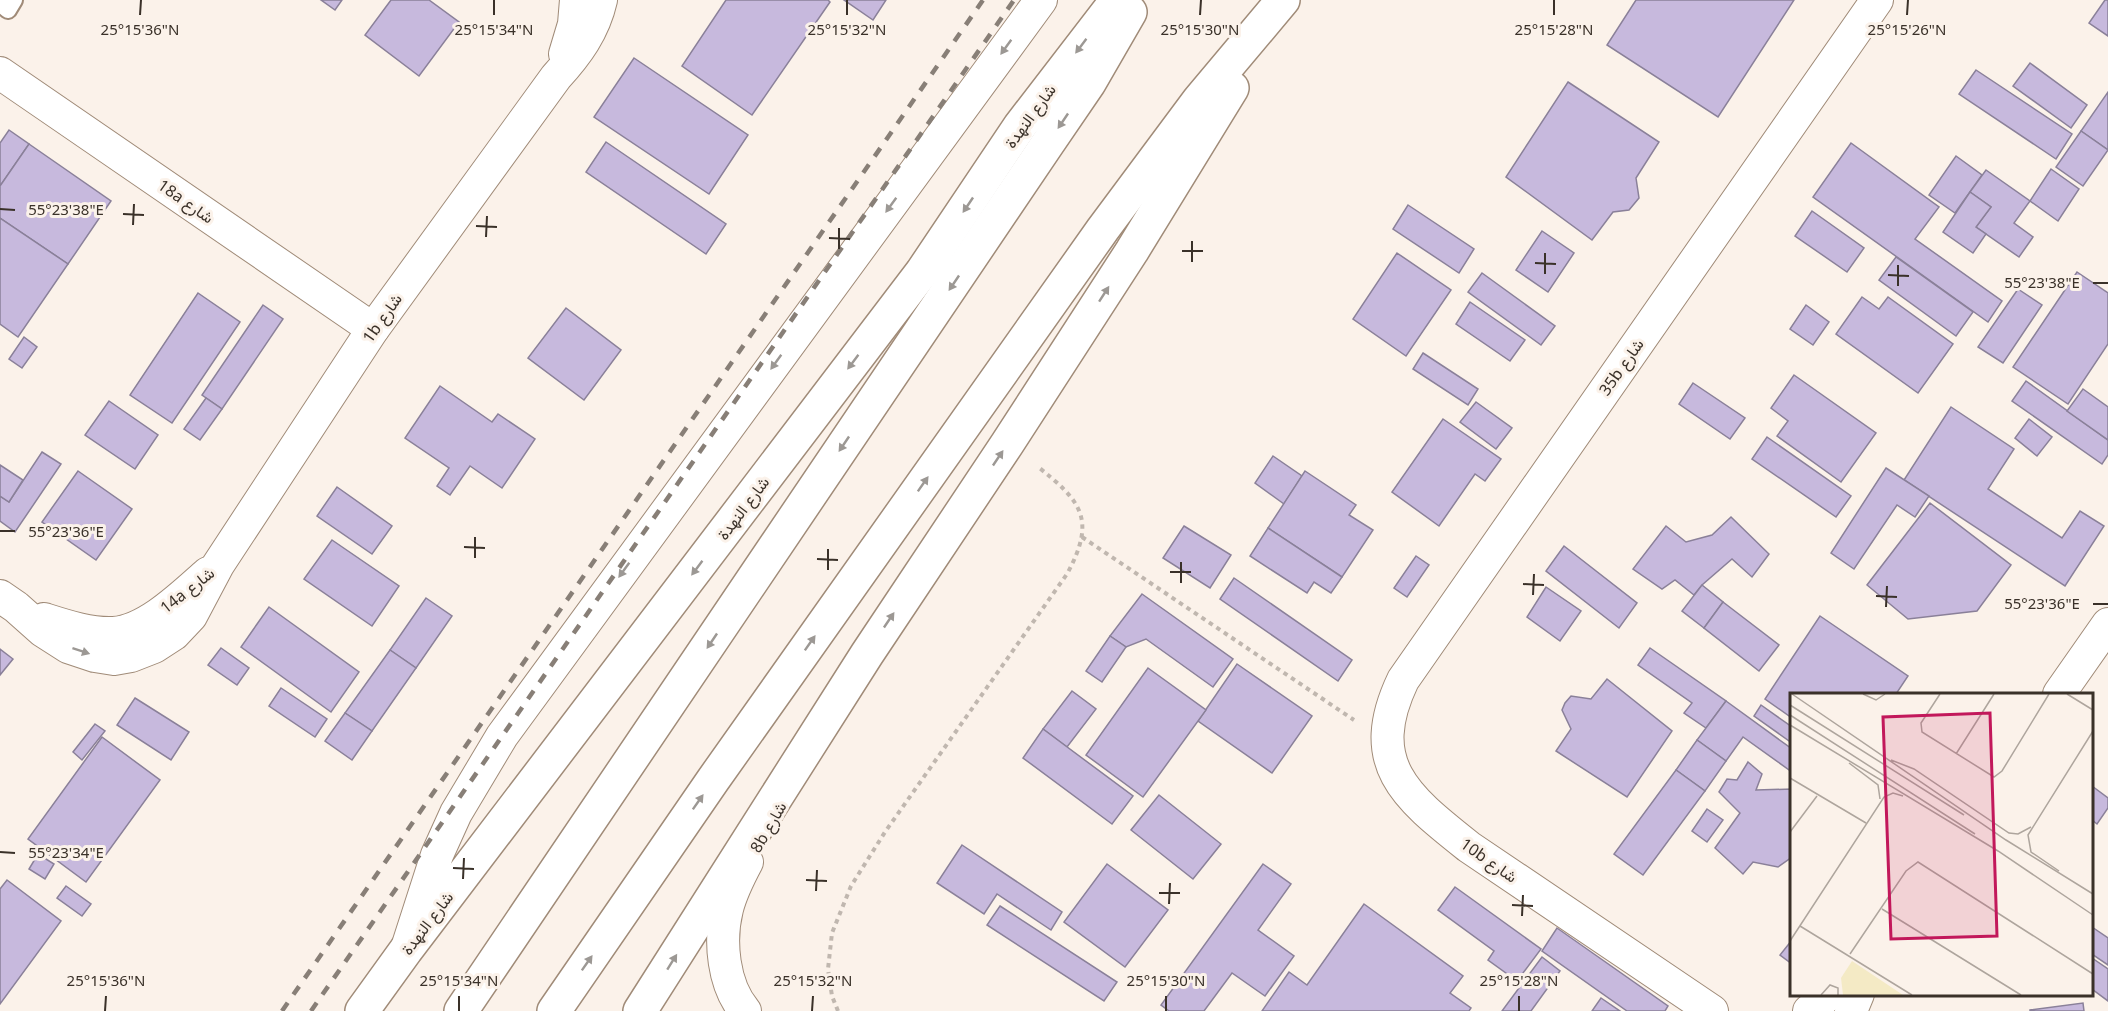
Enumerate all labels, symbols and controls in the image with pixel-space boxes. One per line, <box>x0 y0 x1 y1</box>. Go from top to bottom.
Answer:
text: 25°15'36"N <box>101 19 179 39</box>
text: 25°15'34"N <box>455 19 533 39</box>
text: 25°15'32"N <box>808 19 886 39</box>
text: 25°15'30"N <box>1161 19 1239 39</box>
text: 25°15'28"N <box>1515 19 1593 39</box>
text: 25°15'26"N <box>1868 19 1946 39</box>
one-way arrow <box>1000 39 1012 55</box>
one-way arrow <box>1076 39 1088 54</box>
street label: شارع النهدة <box>999 80 1061 153</box>
one-way arrow <box>1057 113 1069 129</box>
street label: 18a شارع <box>153 174 218 229</box>
one-way arrow <box>885 196 897 212</box>
one-way arrow <box>962 196 973 213</box>
text: 55°23'38"E <box>28 199 104 219</box>
text: 55°23'38"E <box>2004 272 2080 292</box>
one-way arrow <box>949 275 960 291</box>
one-way arrow <box>1098 286 1109 303</box>
street label: 1b شارع <box>357 289 408 348</box>
street label: 35b شارع <box>1593 334 1649 400</box>
one-way arrow <box>770 354 782 370</box>
one-way arrow <box>848 355 860 370</box>
one-way arrow <box>838 436 850 452</box>
one-way arrow <box>992 450 1003 466</box>
street label: شارع النهدة <box>712 472 775 545</box>
one-way arrow <box>917 476 929 492</box>
text: 55°23'36"E <box>28 521 104 541</box>
one-way arrow <box>691 559 703 575</box>
street label: 14a شارع <box>155 562 219 619</box>
one-way arrow <box>618 563 630 578</box>
text: 55°23'36"E <box>2004 593 2080 613</box>
one-way arrow <box>883 612 894 628</box>
one-way arrow <box>706 632 717 649</box>
one-way arrow <box>804 635 815 651</box>
one-way arrow <box>72 647 90 657</box>
inset map <box>1790 693 2093 996</box>
one-way arrow <box>692 794 703 811</box>
street label: 8b شارع <box>745 798 792 857</box>
street label: 10b شارع <box>1456 832 1522 888</box>
text: 55°23'34"E <box>28 842 104 862</box>
street label: شارع النهدة <box>396 887 459 960</box>
one-way arrow <box>666 953 677 970</box>
one-way arrow <box>581 955 593 971</box>
text: 25°15'36"N <box>67 970 145 990</box>
text: 25°15'34"N <box>420 970 498 990</box>
text: 25°15'32"N <box>774 970 852 990</box>
text: 25°15'30"N <box>1127 970 1205 990</box>
text: 25°15'28"N <box>1480 970 1558 990</box>

